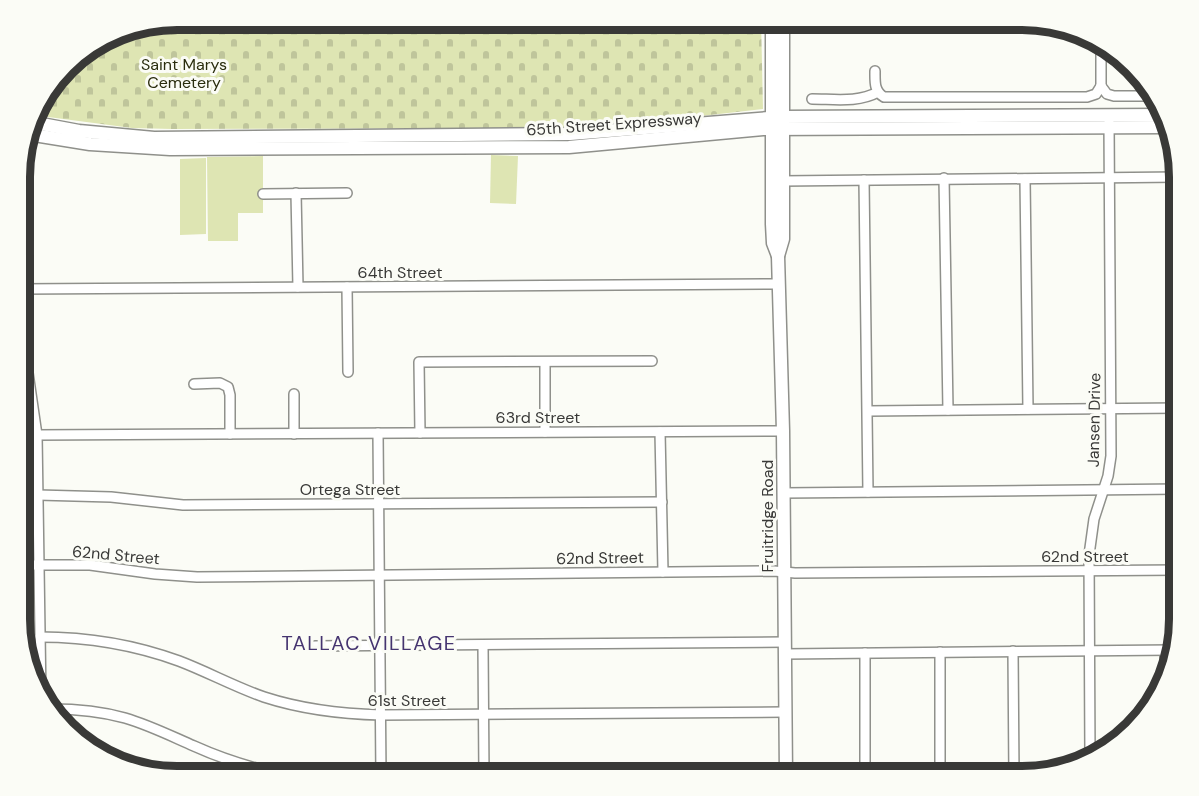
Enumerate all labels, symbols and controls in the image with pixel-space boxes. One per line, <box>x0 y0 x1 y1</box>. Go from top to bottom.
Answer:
park label: Saint Marys Cemetery <box>141 54 227 93</box>
street label: 65th Street Expressway <box>526 107 702 141</box>
street label: 64th Street <box>358 262 442 283</box>
street label: Jansen Drive <box>1083 373 1105 467</box>
street label: 63rd Street <box>496 407 580 428</box>
street label: Fruitridge Road <box>757 460 778 572</box>
street label: Ortega Street <box>300 479 400 500</box>
street label: 62nd Street <box>71 541 161 569</box>
street label: 62nd Street <box>1041 546 1129 567</box>
street label: 62nd Street <box>556 547 644 569</box>
district label: TALLAC VILLAGE <box>281 630 457 656</box>
street label: 61st Street <box>368 690 446 711</box>

